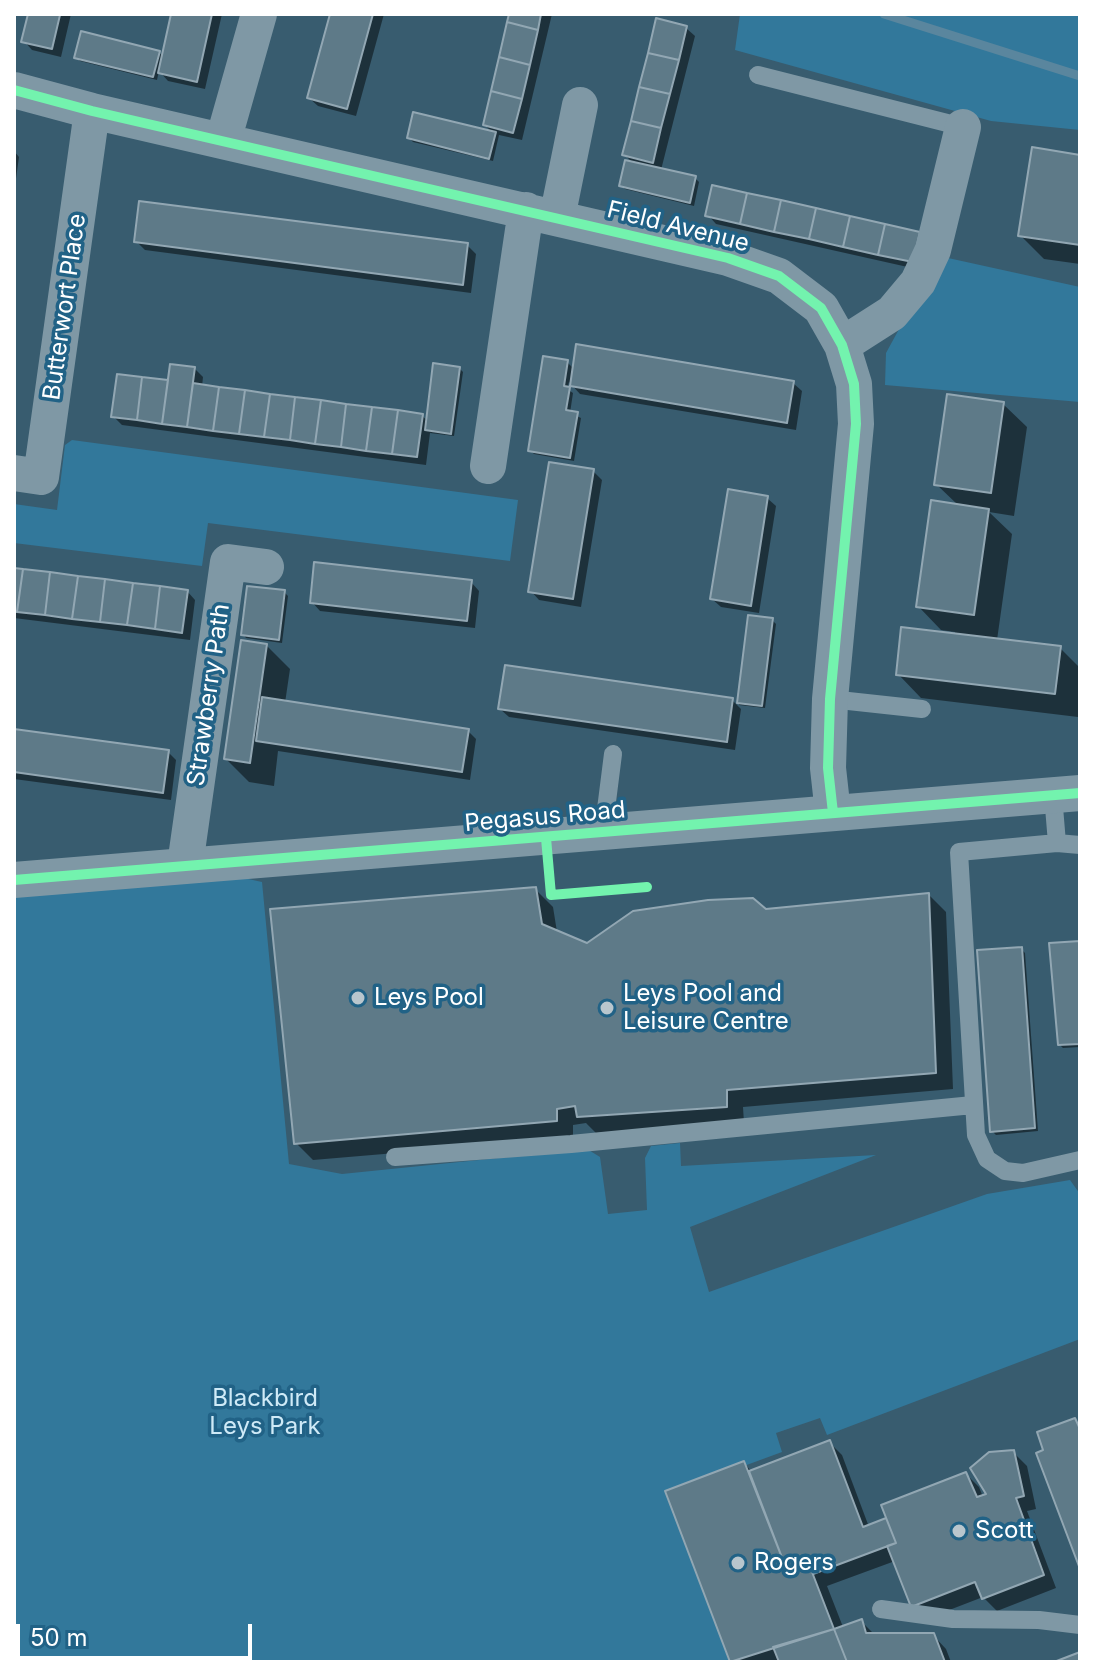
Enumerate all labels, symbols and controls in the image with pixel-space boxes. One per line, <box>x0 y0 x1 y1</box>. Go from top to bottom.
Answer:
street label: Field Avenue <box>604 195 752 259</box>
street label: Butterwort Place <box>38 212 92 402</box>
street label: Strawberry Path <box>182 602 236 788</box>
street label: Pegasus Road <box>463 796 627 838</box>
place label: Leys Pool and Leisure Centre <box>623 980 789 1036</box>
place label: Leys Pool <box>374 984 484 1012</box>
marker: Leys Pool <box>349 989 367 1007</box>
marker: Leys Pool and Leisure Centre <box>598 999 616 1017</box>
park label: Blackbird Leys Park <box>209 1385 321 1441</box>
place label: Scott <box>975 1517 1034 1545</box>
marker: Scott <box>950 1522 968 1540</box>
place label: Rogers <box>754 1549 834 1577</box>
marker: Rogers <box>729 1554 747 1572</box>
scale bar <box>20 1608 256 1658</box>
text: 50 m <box>30 1623 88 1652</box>

